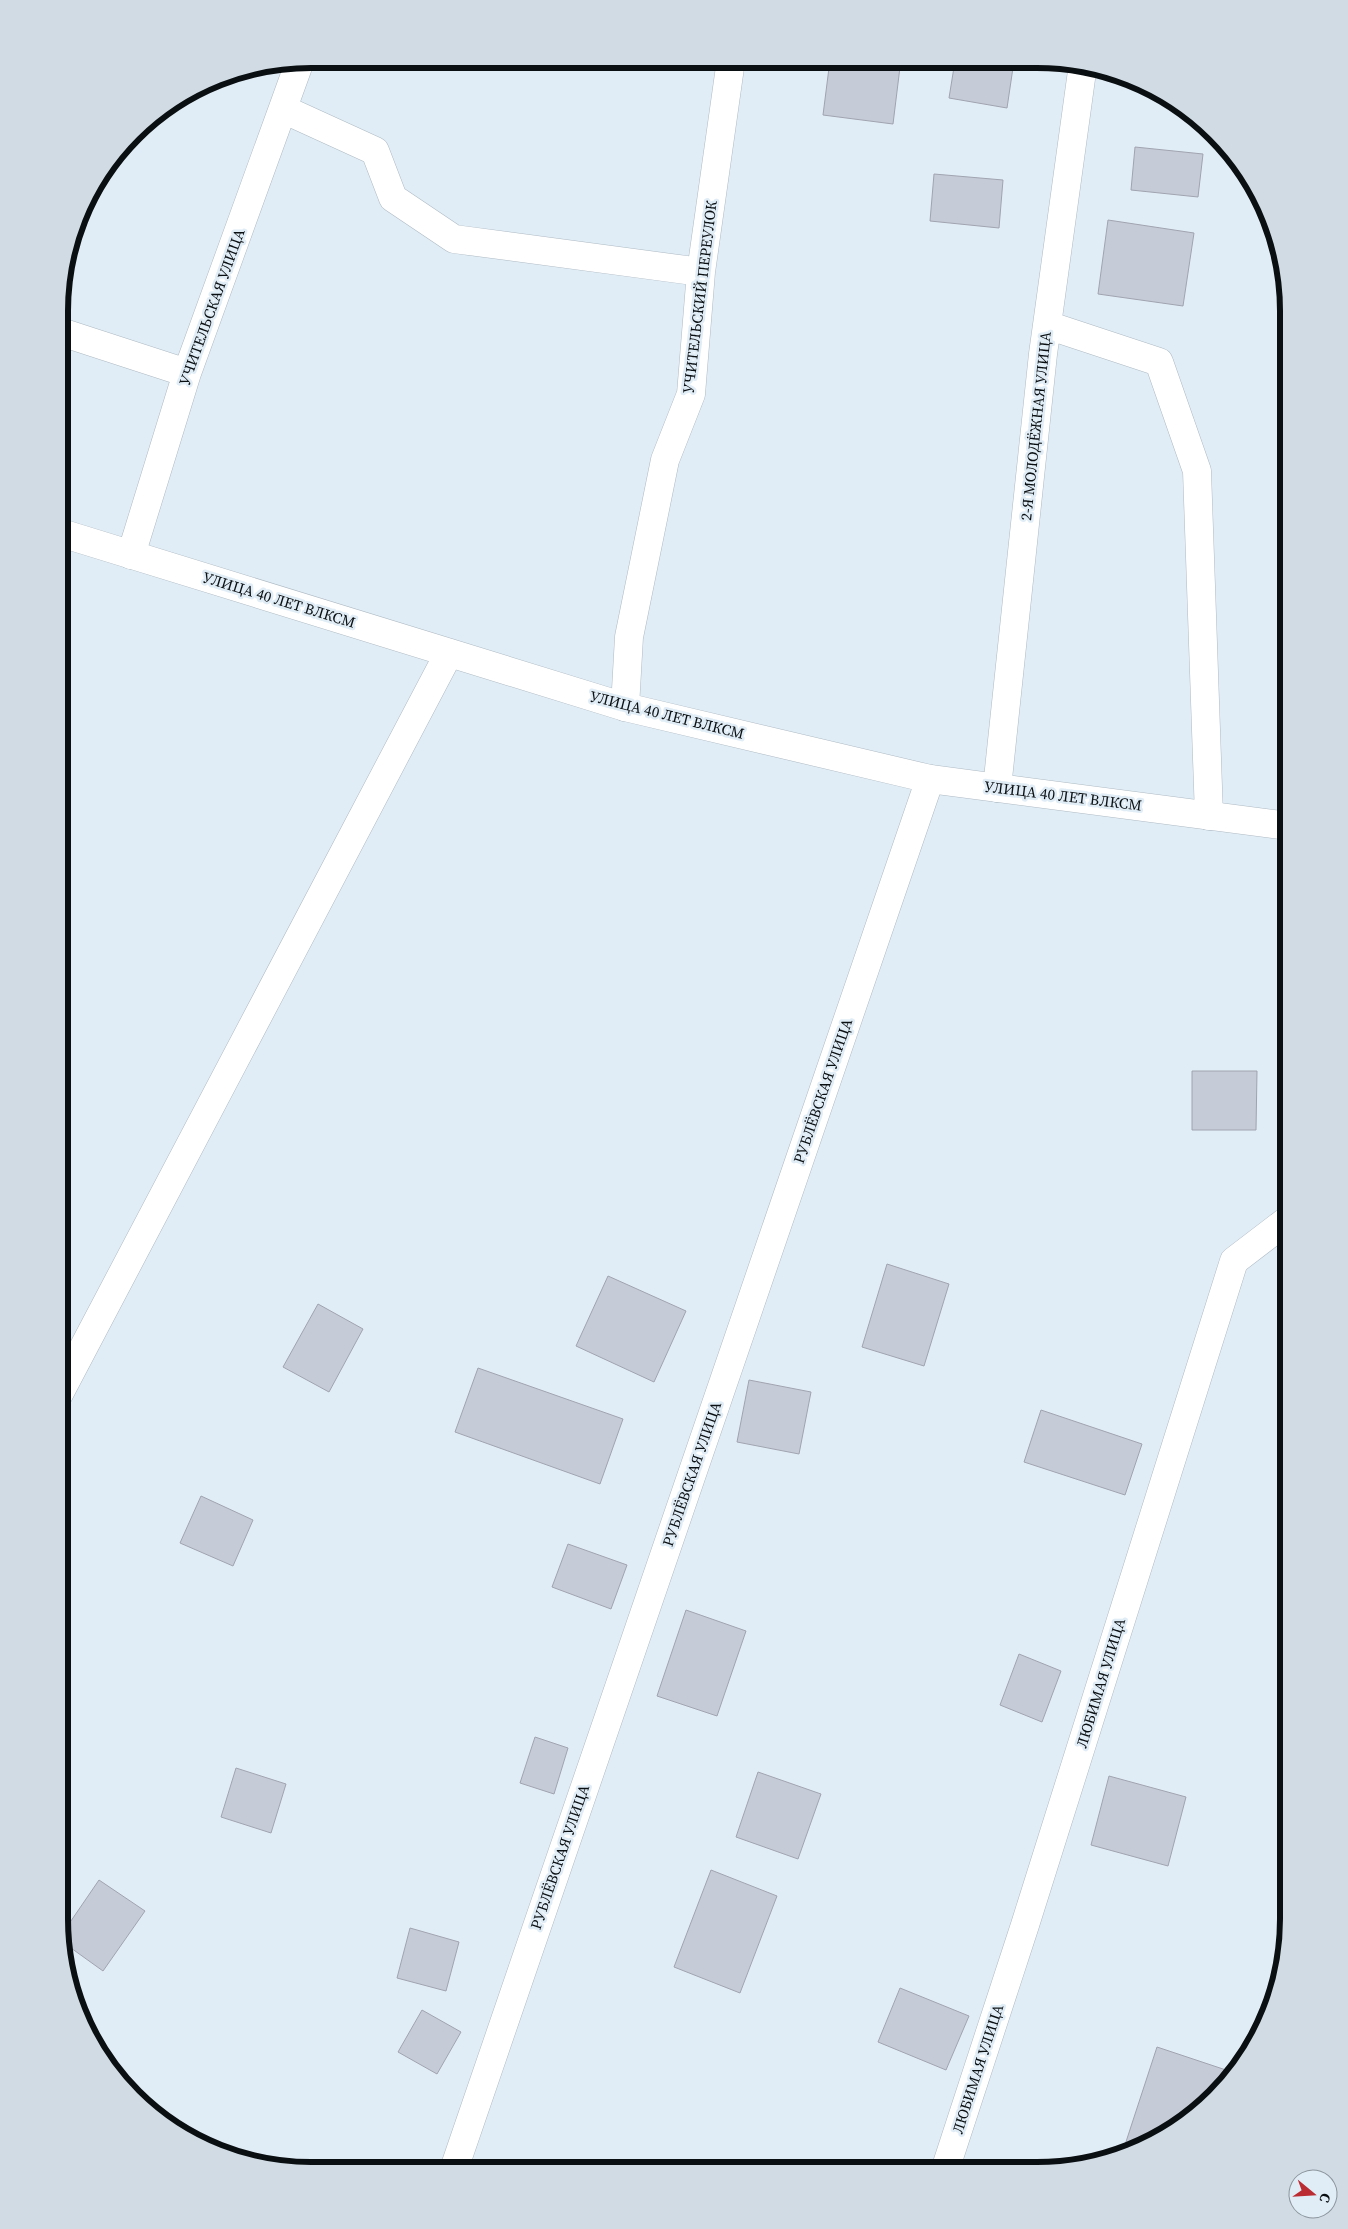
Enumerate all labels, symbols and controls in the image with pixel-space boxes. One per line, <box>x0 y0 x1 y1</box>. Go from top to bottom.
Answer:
street label: УЧИТЕЛЬСКИЙ ПЕРЕУЛОК <box>677 199 722 395</box>
street label: УЧИТЕЛЬСКАЯ УЛИЦА <box>173 226 250 388</box>
street label: 2-Я МОЛОДЁЖНАЯ УЛИЦА <box>1015 330 1056 521</box>
street label: УЛИЦА 40 ЛЕТ ВЛКСМ <box>200 566 358 633</box>
street label: УЛИЦА 40 ЛЕТ ВЛКСМ <box>588 685 747 744</box>
street label: УЛИЦА 40 ЛЕТ ВЛКСМ <box>983 775 1143 816</box>
street label: РУБЛЁВСКАЯ УЛИЦА <box>788 1016 857 1166</box>
street label: РУБЛЁВСКАЯ УЛИЦА <box>657 1399 726 1549</box>
street label: ЛЮБИМАЯ УЛИЦА <box>1071 1615 1130 1751</box>
street label: РУБЛЁВСКАЯ УЛИЦА <box>525 1782 594 1932</box>
street label: ЛЮБИМАЯ УЛИЦА <box>947 2001 1008 2136</box>
north arrow <box>1288 2169 1338 2219</box>
text: С <box>1314 2191 1336 2206</box>

